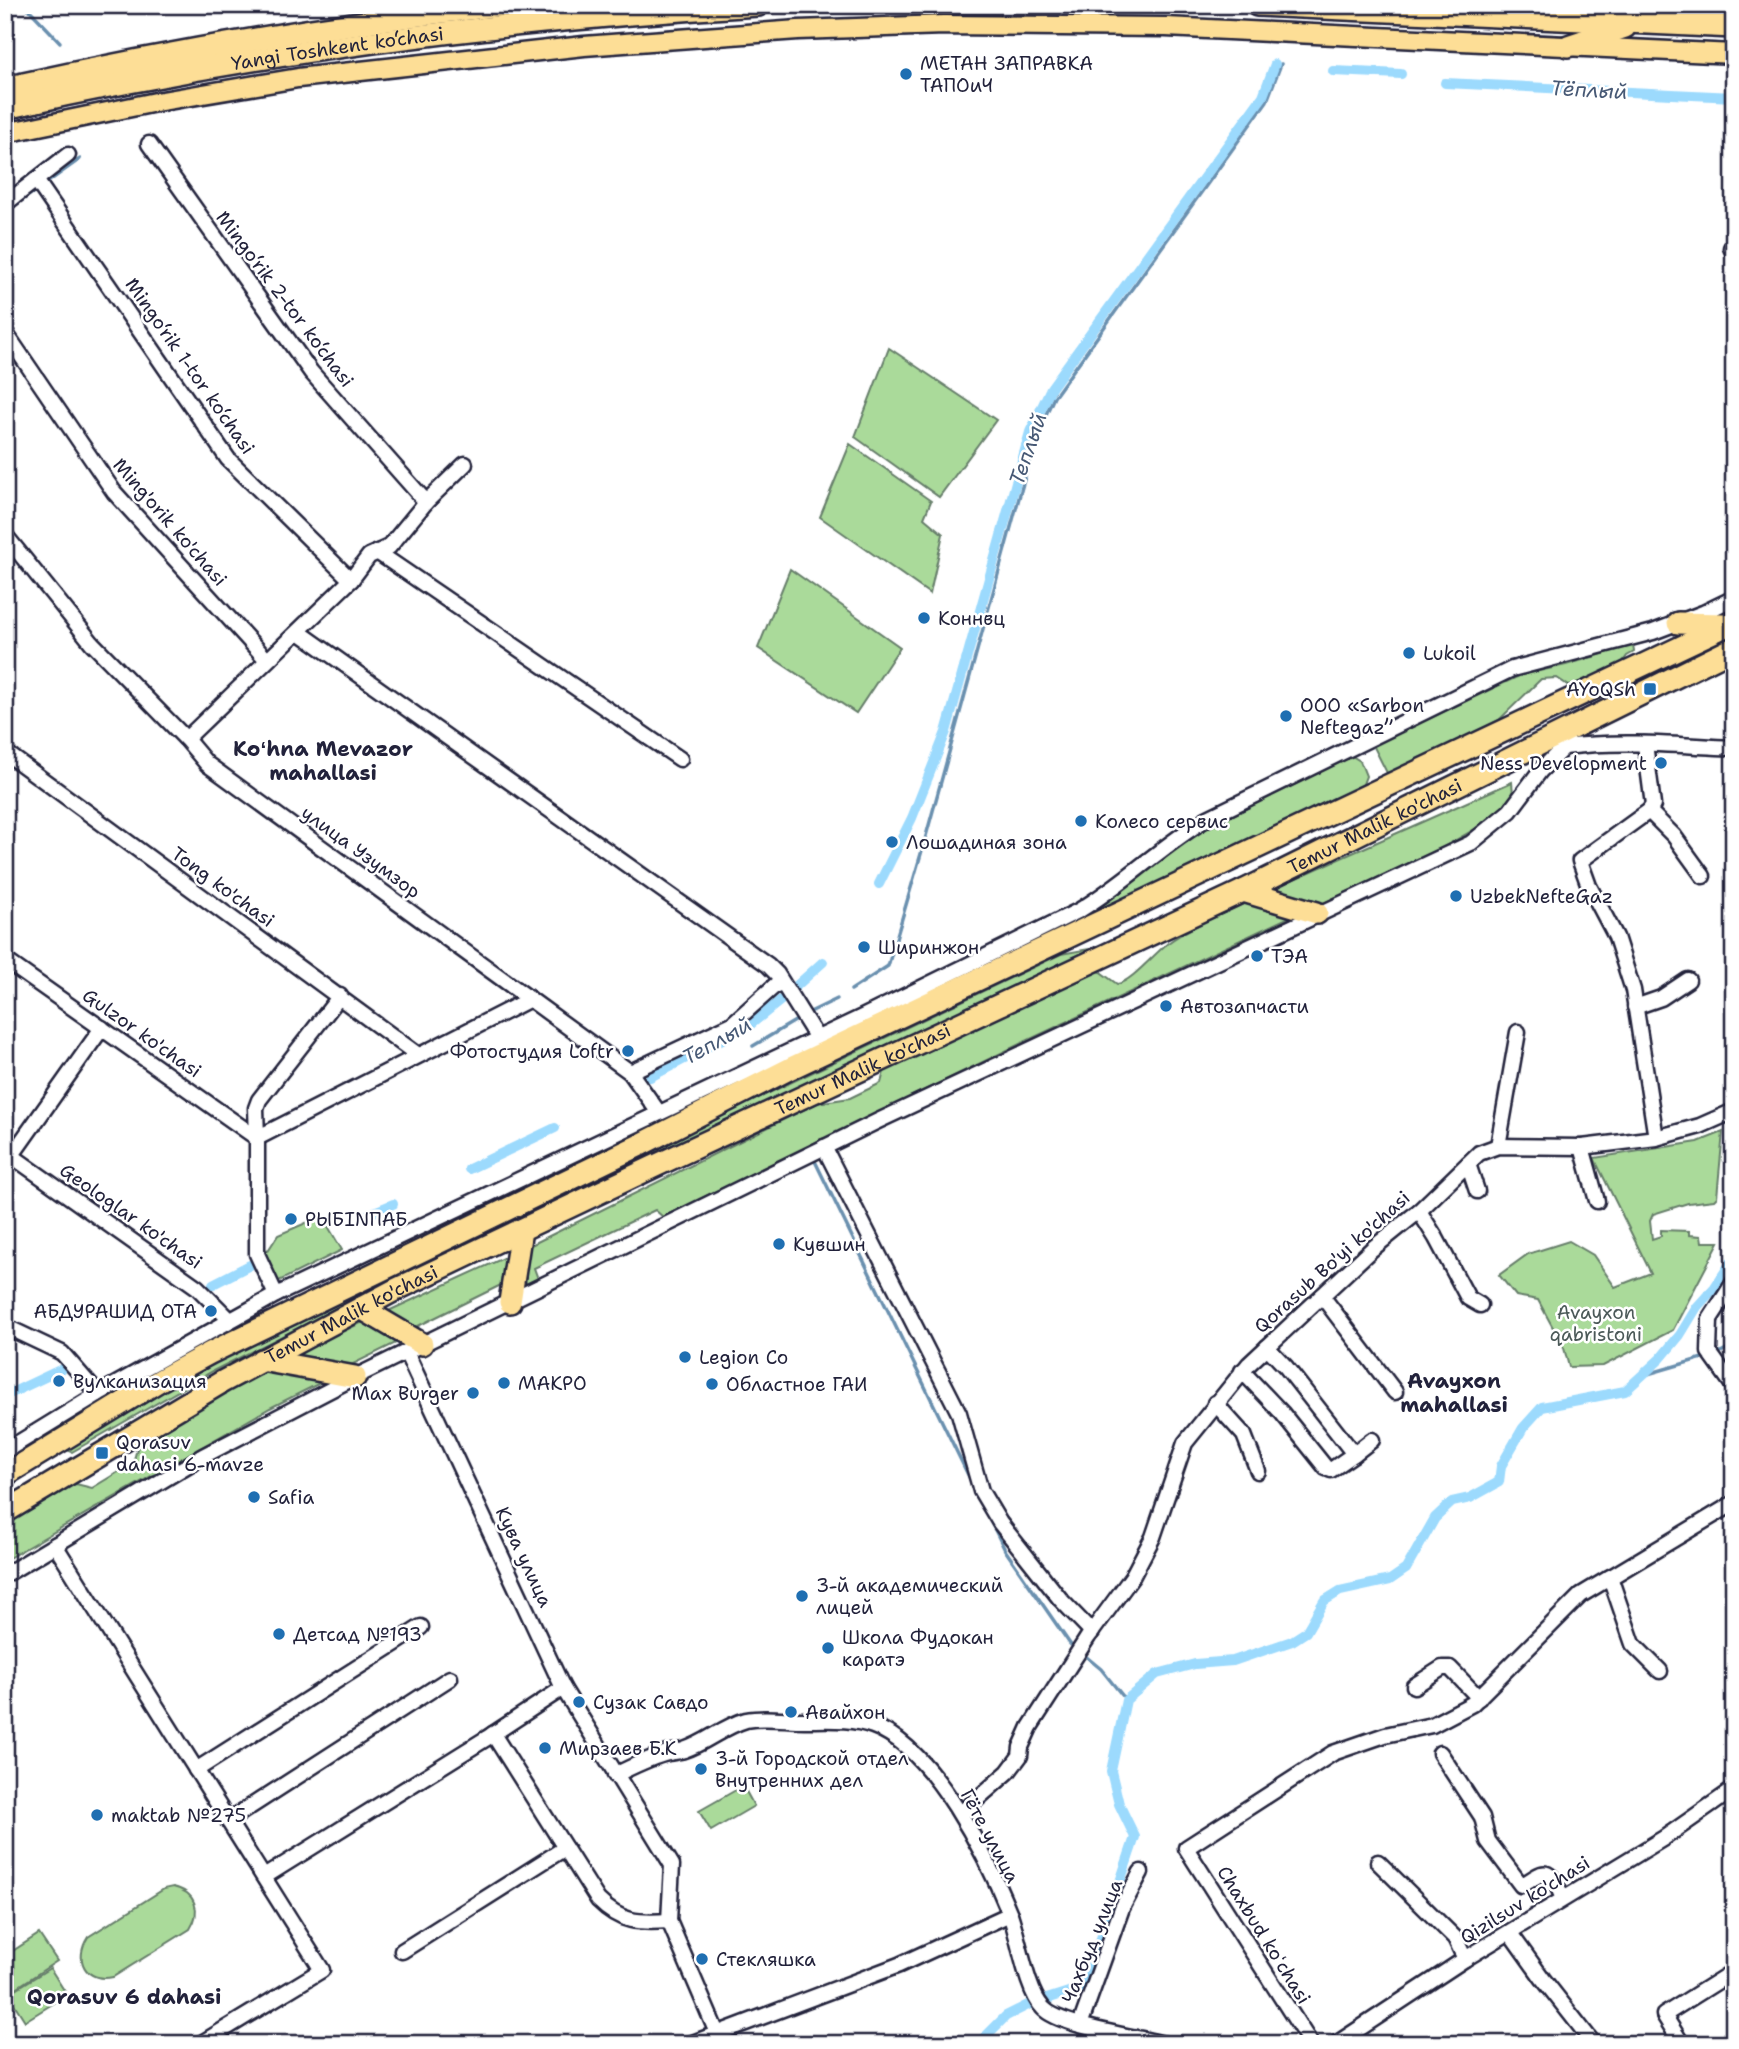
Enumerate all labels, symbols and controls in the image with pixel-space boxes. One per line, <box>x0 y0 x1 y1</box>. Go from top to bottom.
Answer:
street label: Yangi Toshkent ko‘chasi <box>229 21 445 76</box>
place label: МЕТАН ЗАПРАВКА ТАПОиЧ <box>920 51 1093 98</box>
marker: МЕТАН ЗАПРАВКА ТАПОиЧ <box>898 66 914 82</box>
water label: Тёплый <box>1550 74 1628 106</box>
street label: Mingo‘rik 2-tor ko‘chasi <box>210 206 360 392</box>
street label: Mingo‘rik 1-tor ko‘chasi <box>120 273 260 459</box>
water label: Теплый <box>1003 409 1053 489</box>
street label: Ming'orik ko'chasi <box>107 453 233 591</box>
place label: Коннвц <box>938 606 1005 631</box>
marker: Коннвц <box>916 610 932 626</box>
place label: Lukoil <box>1423 641 1476 666</box>
marker: Lukoil <box>1401 645 1417 661</box>
place label: AYoQSh <box>1566 677 1636 702</box>
marker: AYoQSh <box>1642 681 1658 697</box>
place label: ООО «Sarbon Neftegaz” <box>1300 693 1424 740</box>
marker: ООО «Sarbon Neftegaz” <box>1278 708 1294 724</box>
district label: Koʻhna Mevazor mahallasi <box>233 735 413 787</box>
place label: Ness Development <box>1480 751 1647 776</box>
marker: Ness Development <box>1653 755 1669 771</box>
street label: Temur Malik ko'chasi <box>1283 772 1466 880</box>
street label: улица Узумзор <box>296 800 426 904</box>
place label: Колесо сервис <box>1095 809 1228 834</box>
marker: Колесо сервис <box>1073 813 1089 829</box>
place label: Лошадиная зона <box>906 830 1067 855</box>
marker: Лошадиная зона <box>884 834 900 850</box>
street label: Tong ko'chasi <box>166 841 280 933</box>
place label: UzbekNefteGaz <box>1470 884 1613 909</box>
marker: UzbekNefteGaz <box>1448 888 1464 904</box>
place label: Ширинжон <box>878 935 979 960</box>
marker: Ширинжон <box>856 939 872 955</box>
place label: ТЭА <box>1271 944 1308 969</box>
marker: ТЭА <box>1249 948 1265 964</box>
street label: Gulzor ko'chasi <box>78 983 206 1083</box>
place label: Автозапчасти <box>1180 994 1309 1019</box>
marker: Автозапчасти <box>1158 998 1174 1014</box>
water label: Теплый <box>677 1011 757 1071</box>
street label: Temur Malik ko'chasi <box>770 1017 955 1121</box>
place label: Фотостудия Loftr <box>450 1039 614 1064</box>
marker: Фотостудия Loftr <box>620 1043 636 1059</box>
street label: Geologlar ko'chasi <box>55 1157 207 1275</box>
street label: Qorasub Bo'yi ko'chasi <box>1249 1185 1415 1339</box>
place label: РЫБINПАБ <box>305 1207 408 1232</box>
marker: РЫБINПАБ <box>283 1211 299 1227</box>
place label: Кувшин <box>793 1232 866 1257</box>
marker: Кувшин <box>771 1236 787 1252</box>
street label: Temur Malik ko'chasi <box>260 1259 442 1369</box>
place label: АБДУРАШИД ОТА <box>34 1299 197 1324</box>
park label: Avayxon qabristoni <box>1550 1300 1642 1347</box>
marker: АБДУРАШИД ОТА <box>203 1303 219 1319</box>
place label: Legion Co <box>699 1345 788 1370</box>
marker: Legion Co <box>677 1349 693 1365</box>
district label: Avayxon mahallasi <box>1400 1367 1508 1419</box>
place label: Вулканизация <box>73 1369 207 1394</box>
place label: МАКРО <box>518 1371 587 1396</box>
place label: Областное ГАИ <box>726 1372 868 1397</box>
marker: Вулканизация <box>51 1373 67 1389</box>
marker: МАКРО <box>496 1375 512 1391</box>
marker: Областное ГАИ <box>704 1376 720 1392</box>
place label: Max Burger <box>351 1381 459 1406</box>
marker: Max Burger <box>465 1385 481 1401</box>
place label: Qorasuv dahasi 6-mavze <box>116 1430 264 1477</box>
marker: Qorasuv dahasi 6-mavze <box>94 1445 110 1461</box>
place label: Safia <box>268 1485 314 1510</box>
marker: Safia <box>246 1489 262 1505</box>
street label: Кува улица <box>490 1503 558 1611</box>
place label: 3-й академический лицей <box>816 1573 1003 1620</box>
marker: 3-й академический лицей <box>794 1588 810 1604</box>
place label: Детсад №193 <box>293 1622 422 1647</box>
place label: Школа Фудокан каратэ <box>842 1625 994 1672</box>
marker: Детсад №193 <box>271 1626 287 1642</box>
marker: Школа Фудокан каратэ <box>820 1640 836 1656</box>
place label: Сузак Савдо <box>593 1690 709 1715</box>
marker: Сузак Савдо <box>571 1694 587 1710</box>
place label: Авайхон <box>805 1700 885 1725</box>
marker: Авайхон <box>783 1704 799 1720</box>
place label: Мирзаев Б.К <box>559 1736 677 1761</box>
marker: Мирзаев Б.К <box>537 1740 553 1756</box>
place label: 3-й Городской отдел Внутренних дел <box>715 1746 909 1793</box>
marker: 3-й Городской отдел Внутренних дел <box>693 1761 709 1777</box>
street label: Гёте улица <box>955 1785 1025 1888</box>
place label: maktab №275 <box>111 1803 246 1828</box>
marker: maktab №275 <box>89 1807 105 1823</box>
street label: Qizilsuv ko'chasi <box>1455 1850 1595 1950</box>
street label: Chaxbud koʻchasi <box>1211 1861 1317 2009</box>
street label: Чахбуд улица <box>1056 1875 1128 2007</box>
place label: Стекляшка <box>716 1947 816 1972</box>
marker: Стекляшка <box>694 1951 710 1967</box>
district label: Qorasuv 6 dahasi <box>27 1983 221 2011</box>

